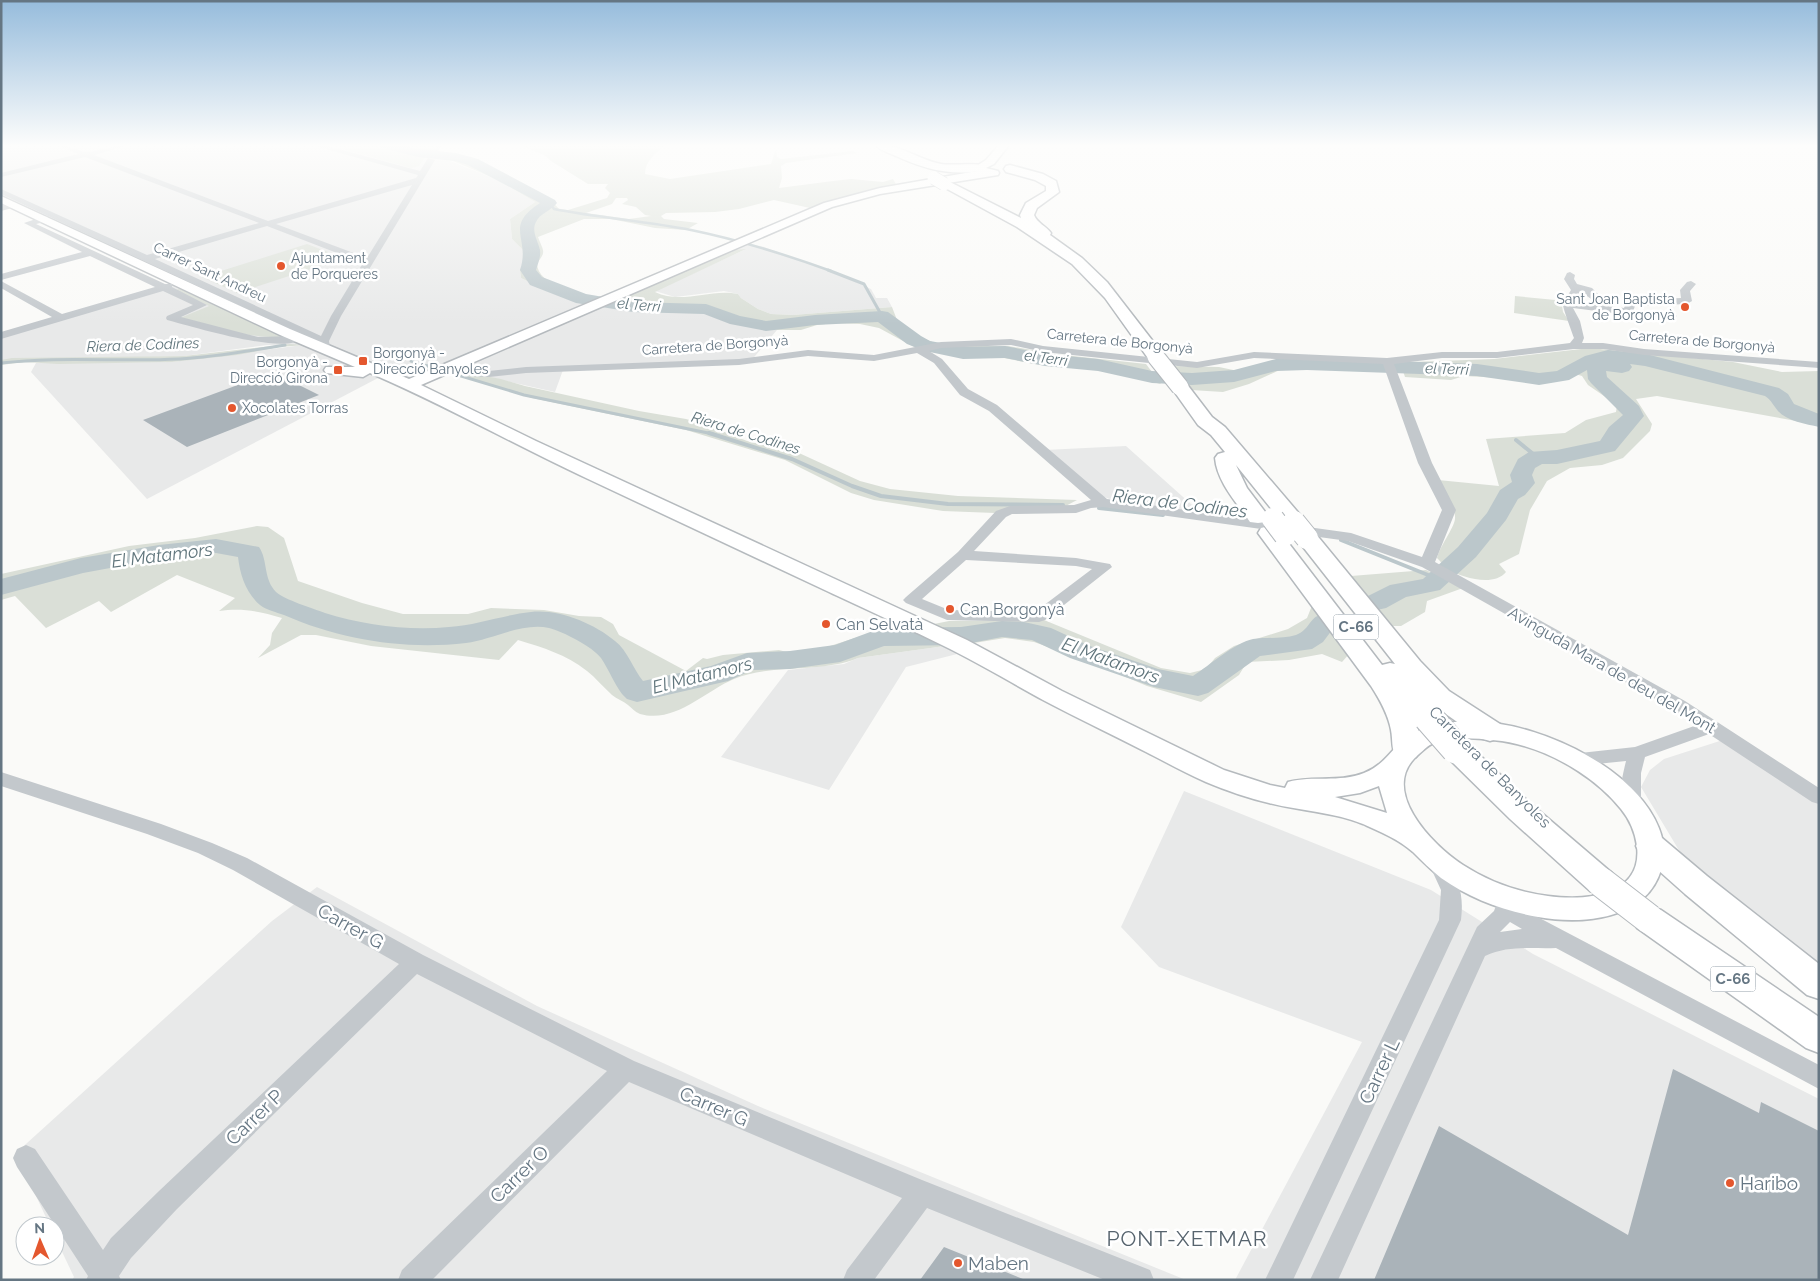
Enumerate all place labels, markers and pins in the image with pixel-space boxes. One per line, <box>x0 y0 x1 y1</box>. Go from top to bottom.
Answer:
place label: Ajuntament de Porqueres <box>291 250 378 282</box>
marker: Ajuntament de Porqueres <box>275 260 287 272</box>
place label: Sant Joan Baptista de Borgonyà <box>1556 291 1675 323</box>
marker: Sant Joan Baptista de Borgonyà <box>1679 301 1691 313</box>
place label: Borgonyà - Direcció Banyoles <box>373 345 489 377</box>
place label: Borgonyà - Direcció Girona <box>230 354 328 386</box>
marker: Borgonyà - Direcció Banyoles <box>357 355 369 367</box>
marker: Borgonyà - Direcció Girona <box>332 364 344 376</box>
place label: Xocolates Torras <box>242 400 348 416</box>
marker: Xocolates Torras <box>226 402 238 414</box>
place label: Can Borgonyà <box>960 600 1064 619</box>
marker: Can Borgonyà <box>944 603 956 615</box>
place label: Can Selvatà <box>836 615 923 634</box>
marker: Can Selvatà <box>820 618 832 630</box>
place label: Haribo <box>1740 1172 1798 1194</box>
marker: Haribo <box>1724 1177 1736 1189</box>
place label: Maben <box>968 1252 1029 1274</box>
marker: Maben <box>952 1257 964 1269</box>

